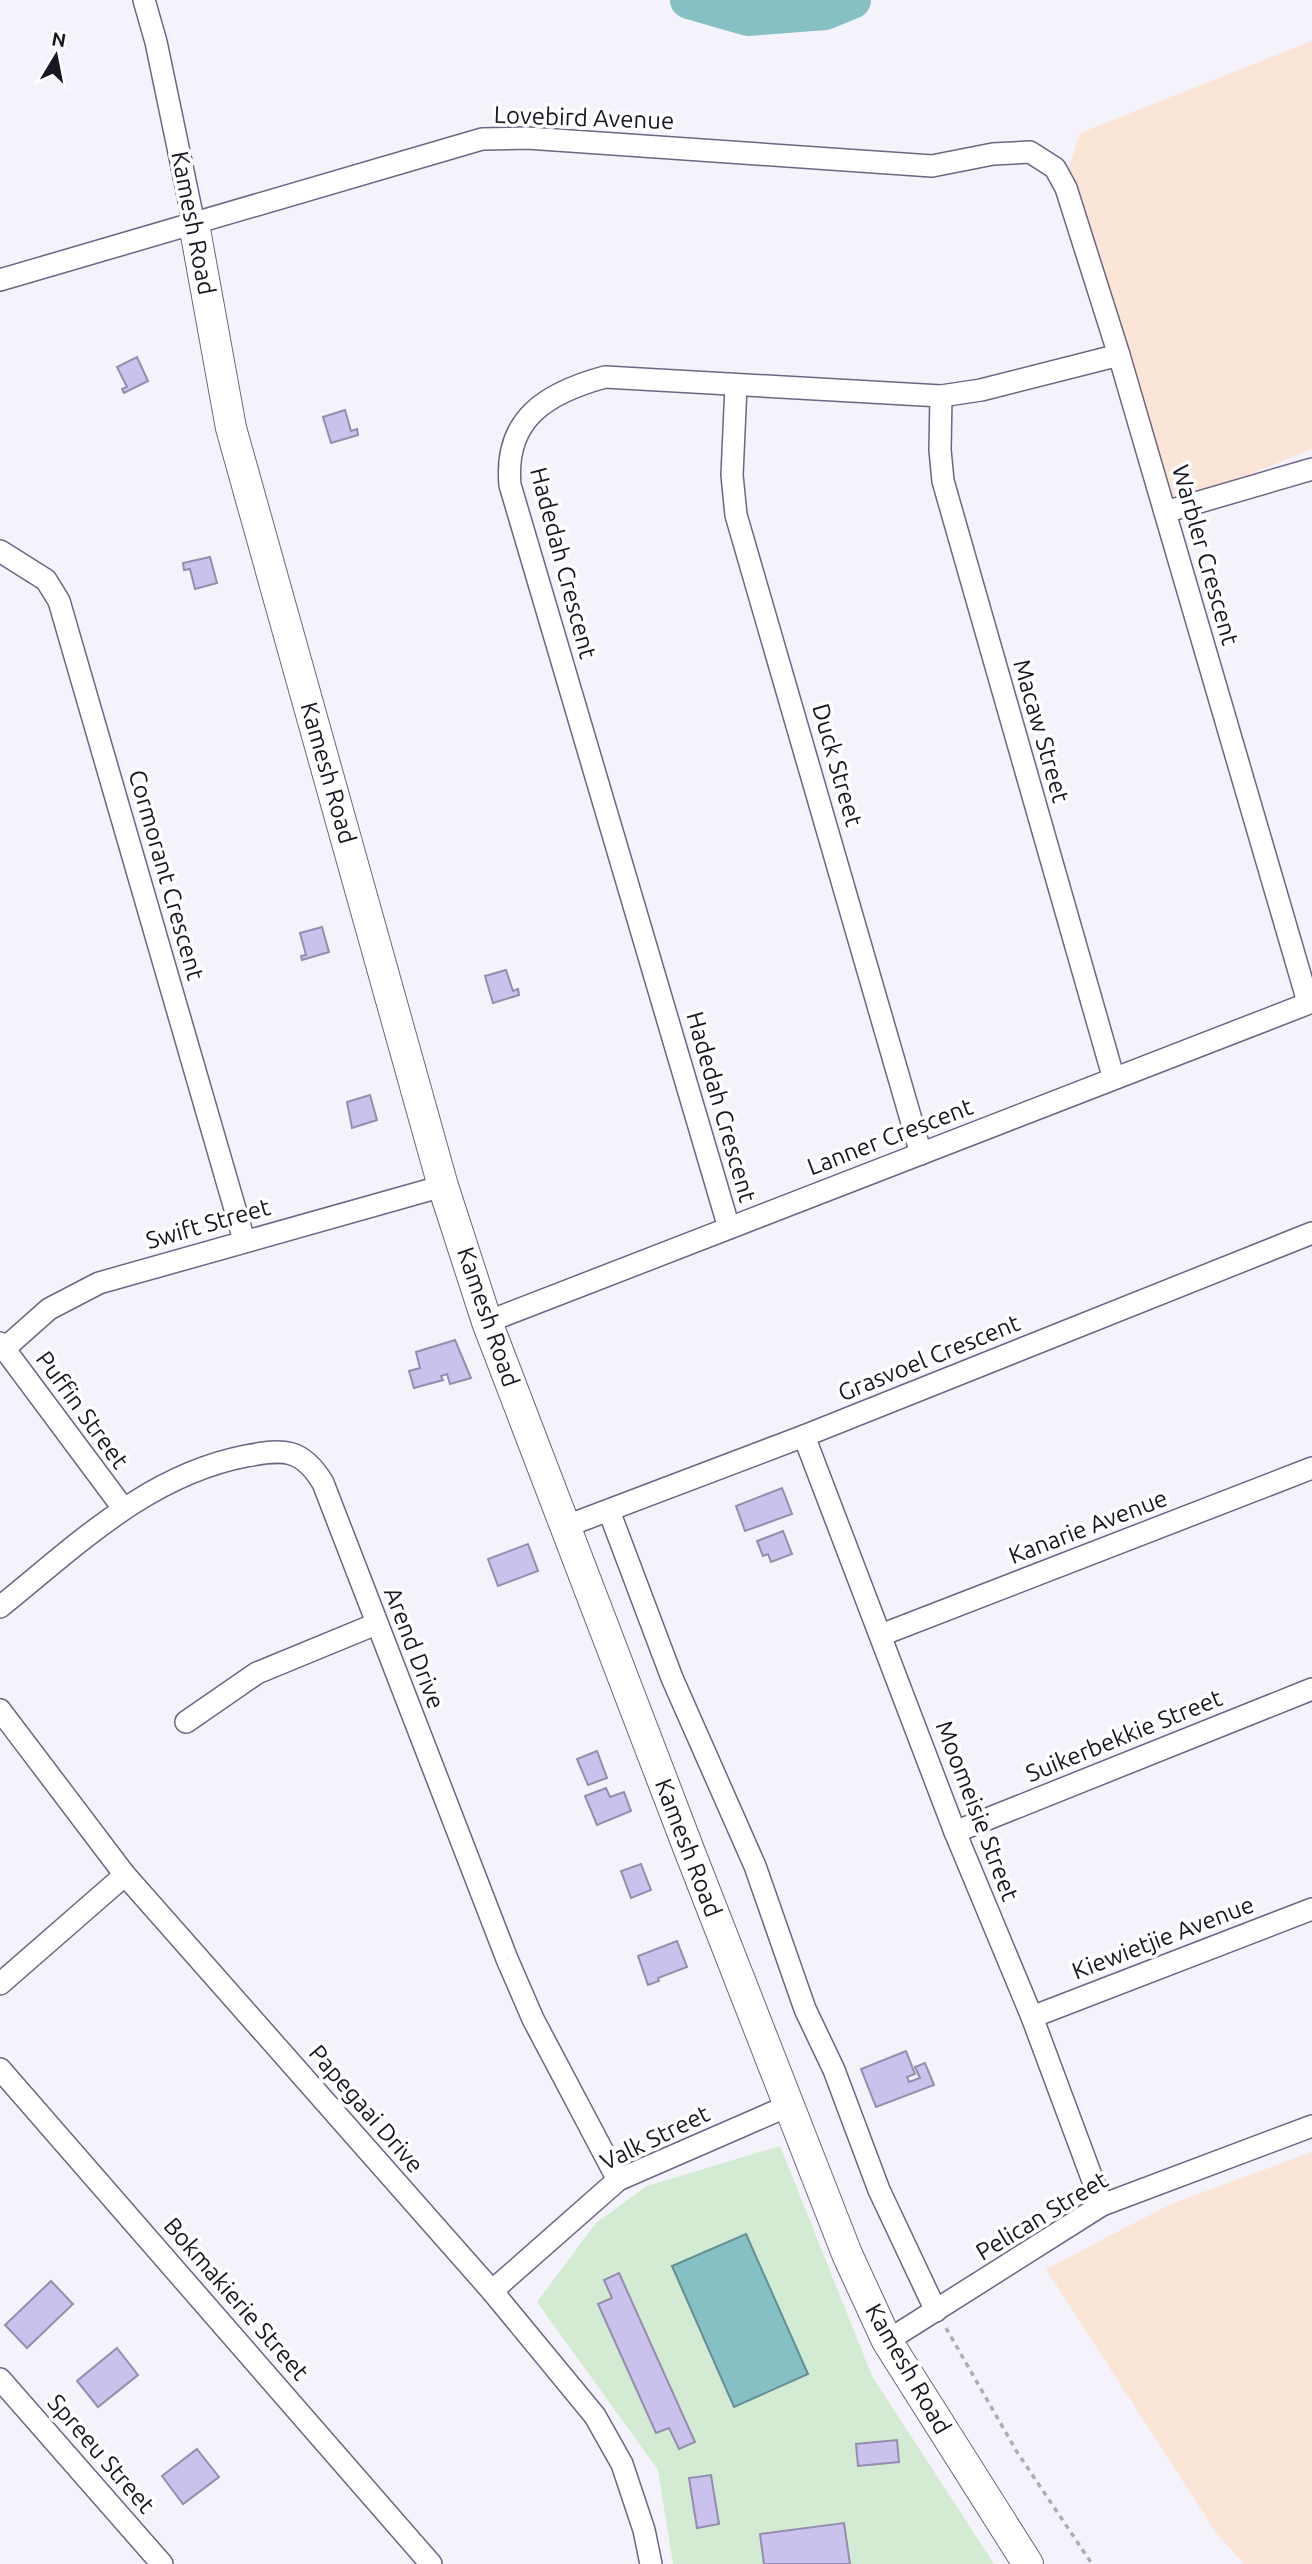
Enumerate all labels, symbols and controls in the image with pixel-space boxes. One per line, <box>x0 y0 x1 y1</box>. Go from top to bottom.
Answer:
north arrow <box>21 21 91 91</box>
text: N <box>50 27 68 51</box>
street label: Lovebird Avenue <box>493 101 675 134</box>
street label: Kamesh Road <box>166 149 221 297</box>
street label: Warbler Crescent <box>1167 462 1244 649</box>
street label: Hadedah Crescent <box>525 464 602 662</box>
street label: Macaw Street <box>1008 656 1075 806</box>
street label: Kamesh Road <box>295 699 362 847</box>
street label: Duck Street <box>807 700 868 830</box>
street label: Cormorant Crescent <box>124 767 210 984</box>
street label: Hadedah Crescent <box>681 1009 762 1206</box>
street label: Lanner Crescent <box>803 1092 977 1180</box>
street label: Swift Street <box>143 1193 274 1254</box>
street label: Kamesh Road <box>452 1244 525 1390</box>
street label: Grasvoel Crescent <box>834 1309 1024 1406</box>
street label: Puffin Street <box>31 1346 134 1474</box>
street label: Kanarie Avenue <box>1005 1484 1171 1569</box>
street label: Arend Drive <box>379 1583 450 1712</box>
street label: Suikerbekkie Street <box>1022 1684 1226 1787</box>
street label: Moomeisie Street <box>931 1717 1024 1905</box>
street label: Kamesh Road <box>650 1775 727 1921</box>
street label: Kiewietjie Avenue <box>1068 1890 1258 1985</box>
street label: Papegaai Drive <box>304 2039 429 2178</box>
street label: Valk Street <box>596 2099 714 2176</box>
street label: Pelican Street <box>971 2165 1113 2265</box>
street label: Bokmakierie Street <box>159 2212 315 2386</box>
street label: Kamesh Road <box>860 2299 957 2439</box>
street label: Spreeu Street <box>43 2389 161 2519</box>

